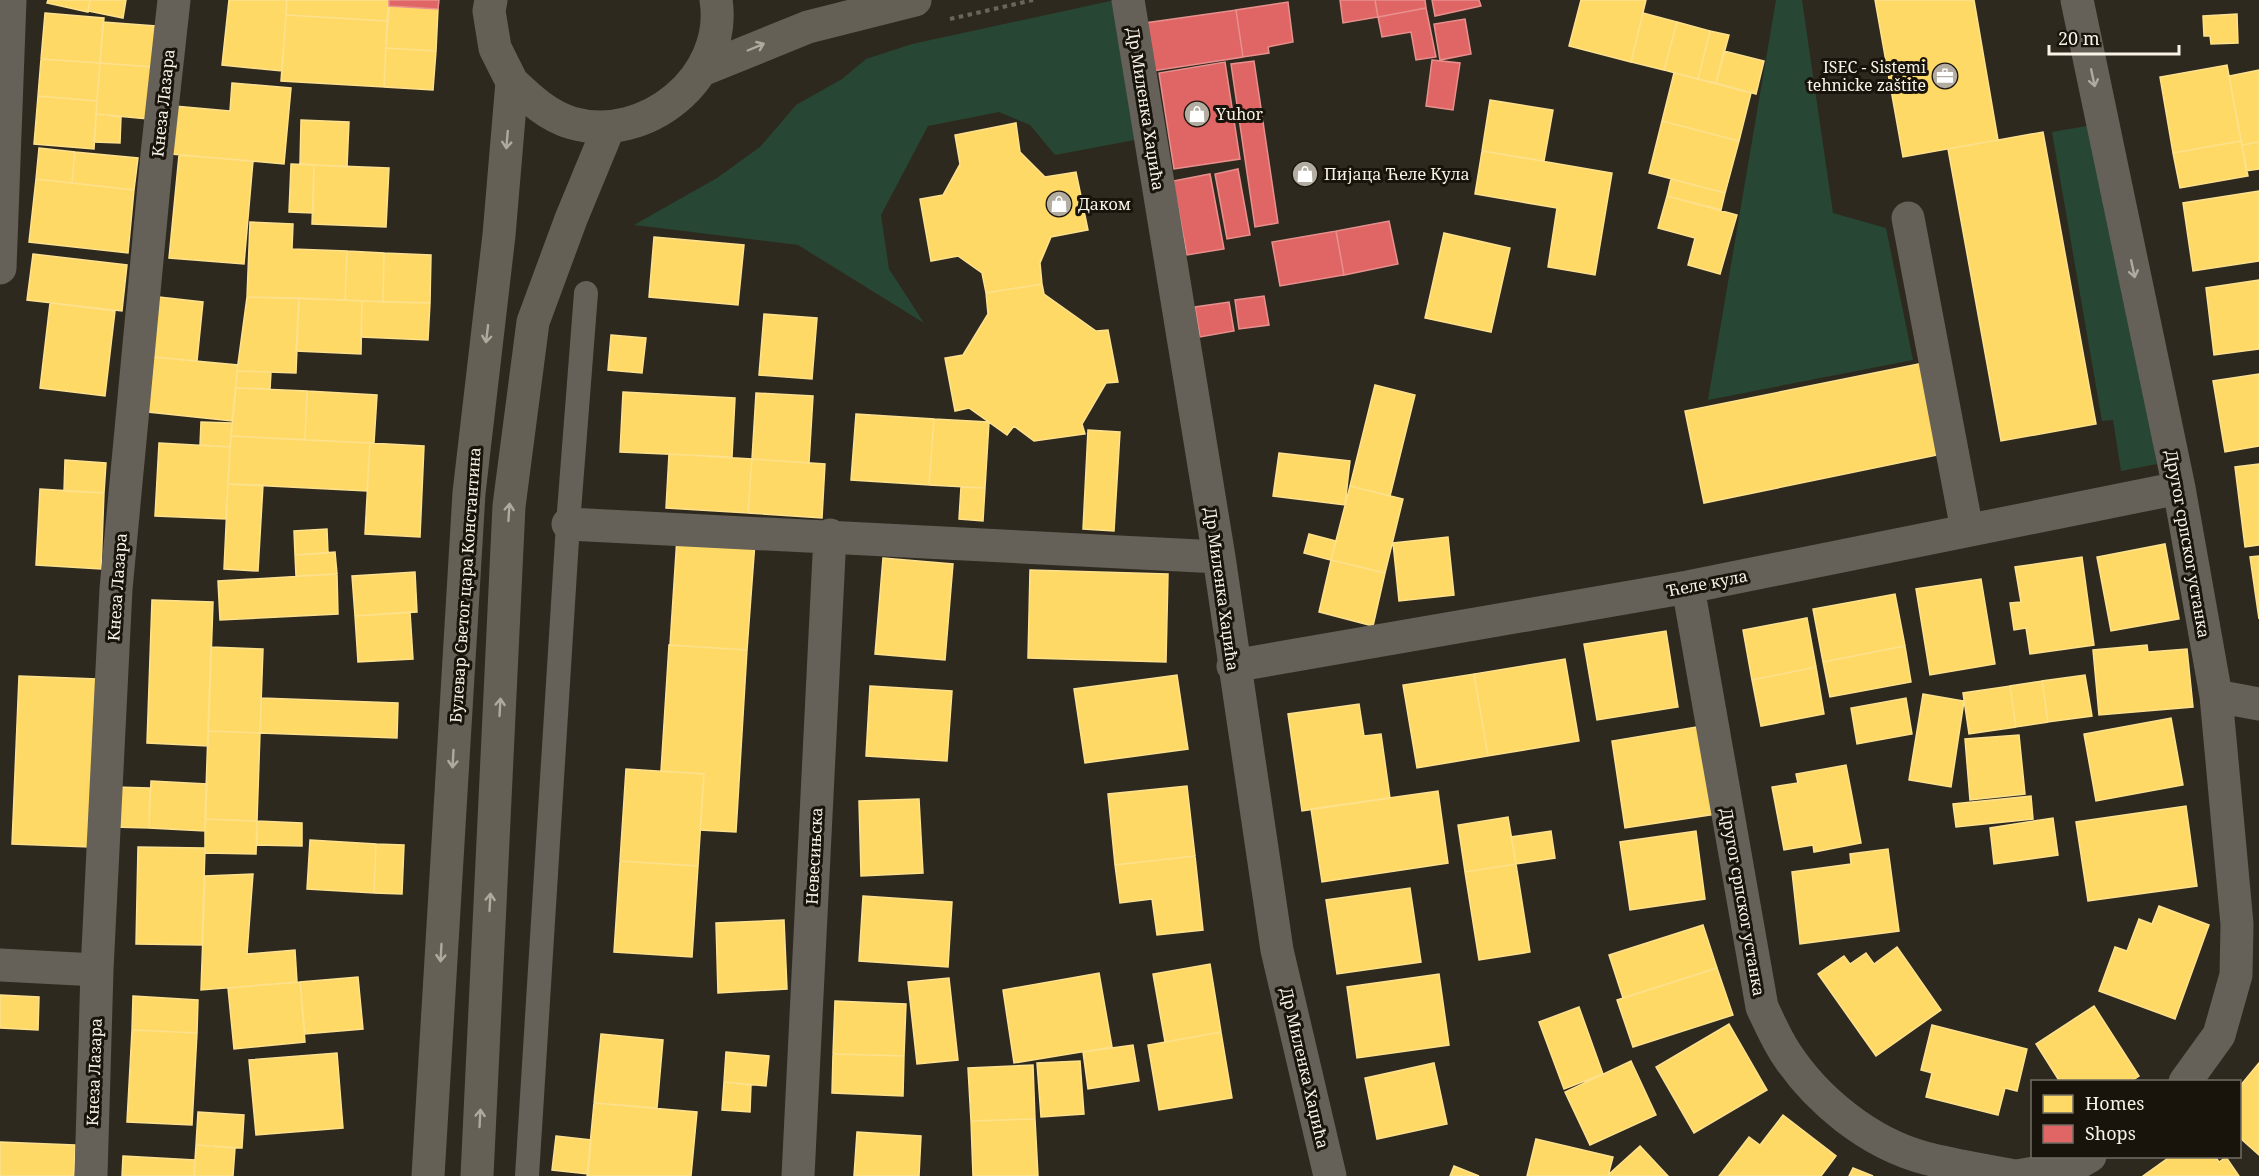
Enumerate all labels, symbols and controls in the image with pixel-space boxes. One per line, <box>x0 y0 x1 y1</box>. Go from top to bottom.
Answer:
scale bar <box>2049 18 2180 56</box>
street label: Др Миленка Хаџића <box>1122 26 1170 192</box>
text: 20 m <box>2058 26 2100 50</box>
one-way arrow <box>746 41 764 52</box>
street label: Кнеза Лазара <box>146 48 180 158</box>
place label: ISEC - Sistemi tehnicke zaštite <box>1807 56 1926 96</box>
office icon: ISEC - Sistemi tehnicke zaštite <box>1930 61 1960 91</box>
one-way arrow <box>2088 68 2099 87</box>
shop icon: Yuhor <box>1182 99 1212 129</box>
place label: Yuhor <box>1215 103 1264 125</box>
one-way arrow <box>501 130 512 150</box>
shop icon: Пијаца Ћеле Кула <box>1290 159 1320 189</box>
place label: Пијаца Ћеле Кула <box>1324 163 1470 185</box>
shop icon: Даком <box>1044 189 1074 219</box>
place label: Даком <box>1078 193 1131 215</box>
one-way arrow <box>2128 258 2139 278</box>
one-way arrow <box>482 324 493 344</box>
street label: Булевар Светог цара Константина <box>444 446 486 724</box>
street label: Другог српског устанка <box>2161 448 2215 640</box>
one-way arrow <box>504 503 515 523</box>
street label: Др Миленка Хаџића <box>1200 506 1244 672</box>
street label: Кнеза Лазара <box>102 532 132 642</box>
street label: Ћеле кула <box>1665 564 1749 602</box>
one-way arrow <box>494 698 505 718</box>
one-way arrow <box>447 748 458 768</box>
street label: Другог српског устанка <box>1716 806 1770 998</box>
street label: Невесињска <box>800 807 828 905</box>
one-way arrow <box>485 892 496 912</box>
one-way arrow <box>436 943 447 963</box>
street label: Др Миленка Хаџића <box>1276 985 1334 1151</box>
street label: Кнеза Лазара <box>81 1018 107 1126</box>
legend <box>2031 1080 2241 1158</box>
text: Homes <box>2085 1091 2144 1115</box>
one-way arrow <box>475 1108 486 1128</box>
text: Shops <box>2085 1121 2136 1145</box>

